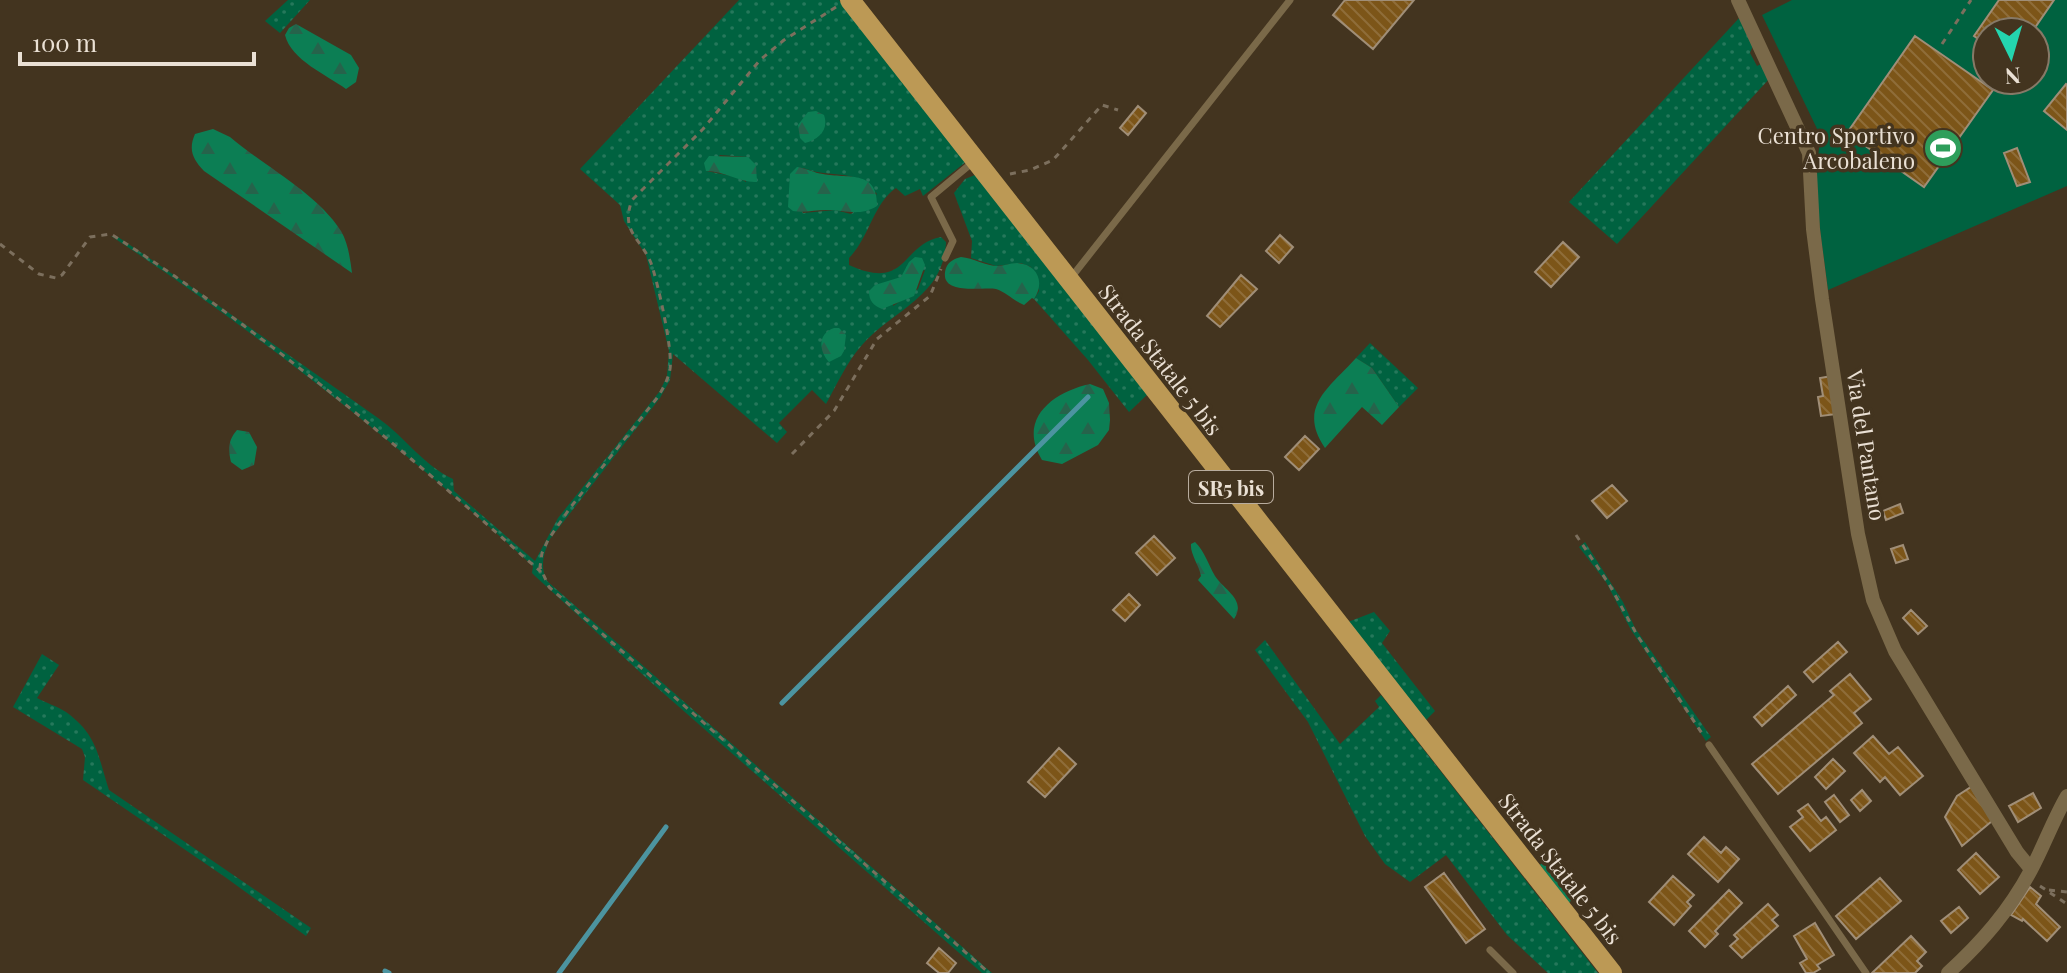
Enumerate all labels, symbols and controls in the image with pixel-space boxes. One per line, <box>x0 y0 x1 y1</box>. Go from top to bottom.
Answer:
scale bar <box>20 16 254 66</box>
north arrow <box>1971 16 2051 96</box>
text: 100 m <box>32 26 97 58</box>
text: N <box>2003 61 2022 93</box>
place label: Centro Sportivo Arcobaleno <box>1758 120 1915 175</box>
sports icon: Centro Sportivo Arcobaleno <box>1922 127 1964 169</box>
street label: Strada Statale 5 bis <box>1092 277 1230 441</box>
street label: Via del Pantano <box>1840 366 1894 523</box>
road number: SR5 bis <box>1189 471 1273 503</box>
street label: Strada Statale 5 bis <box>1492 786 1630 950</box>

